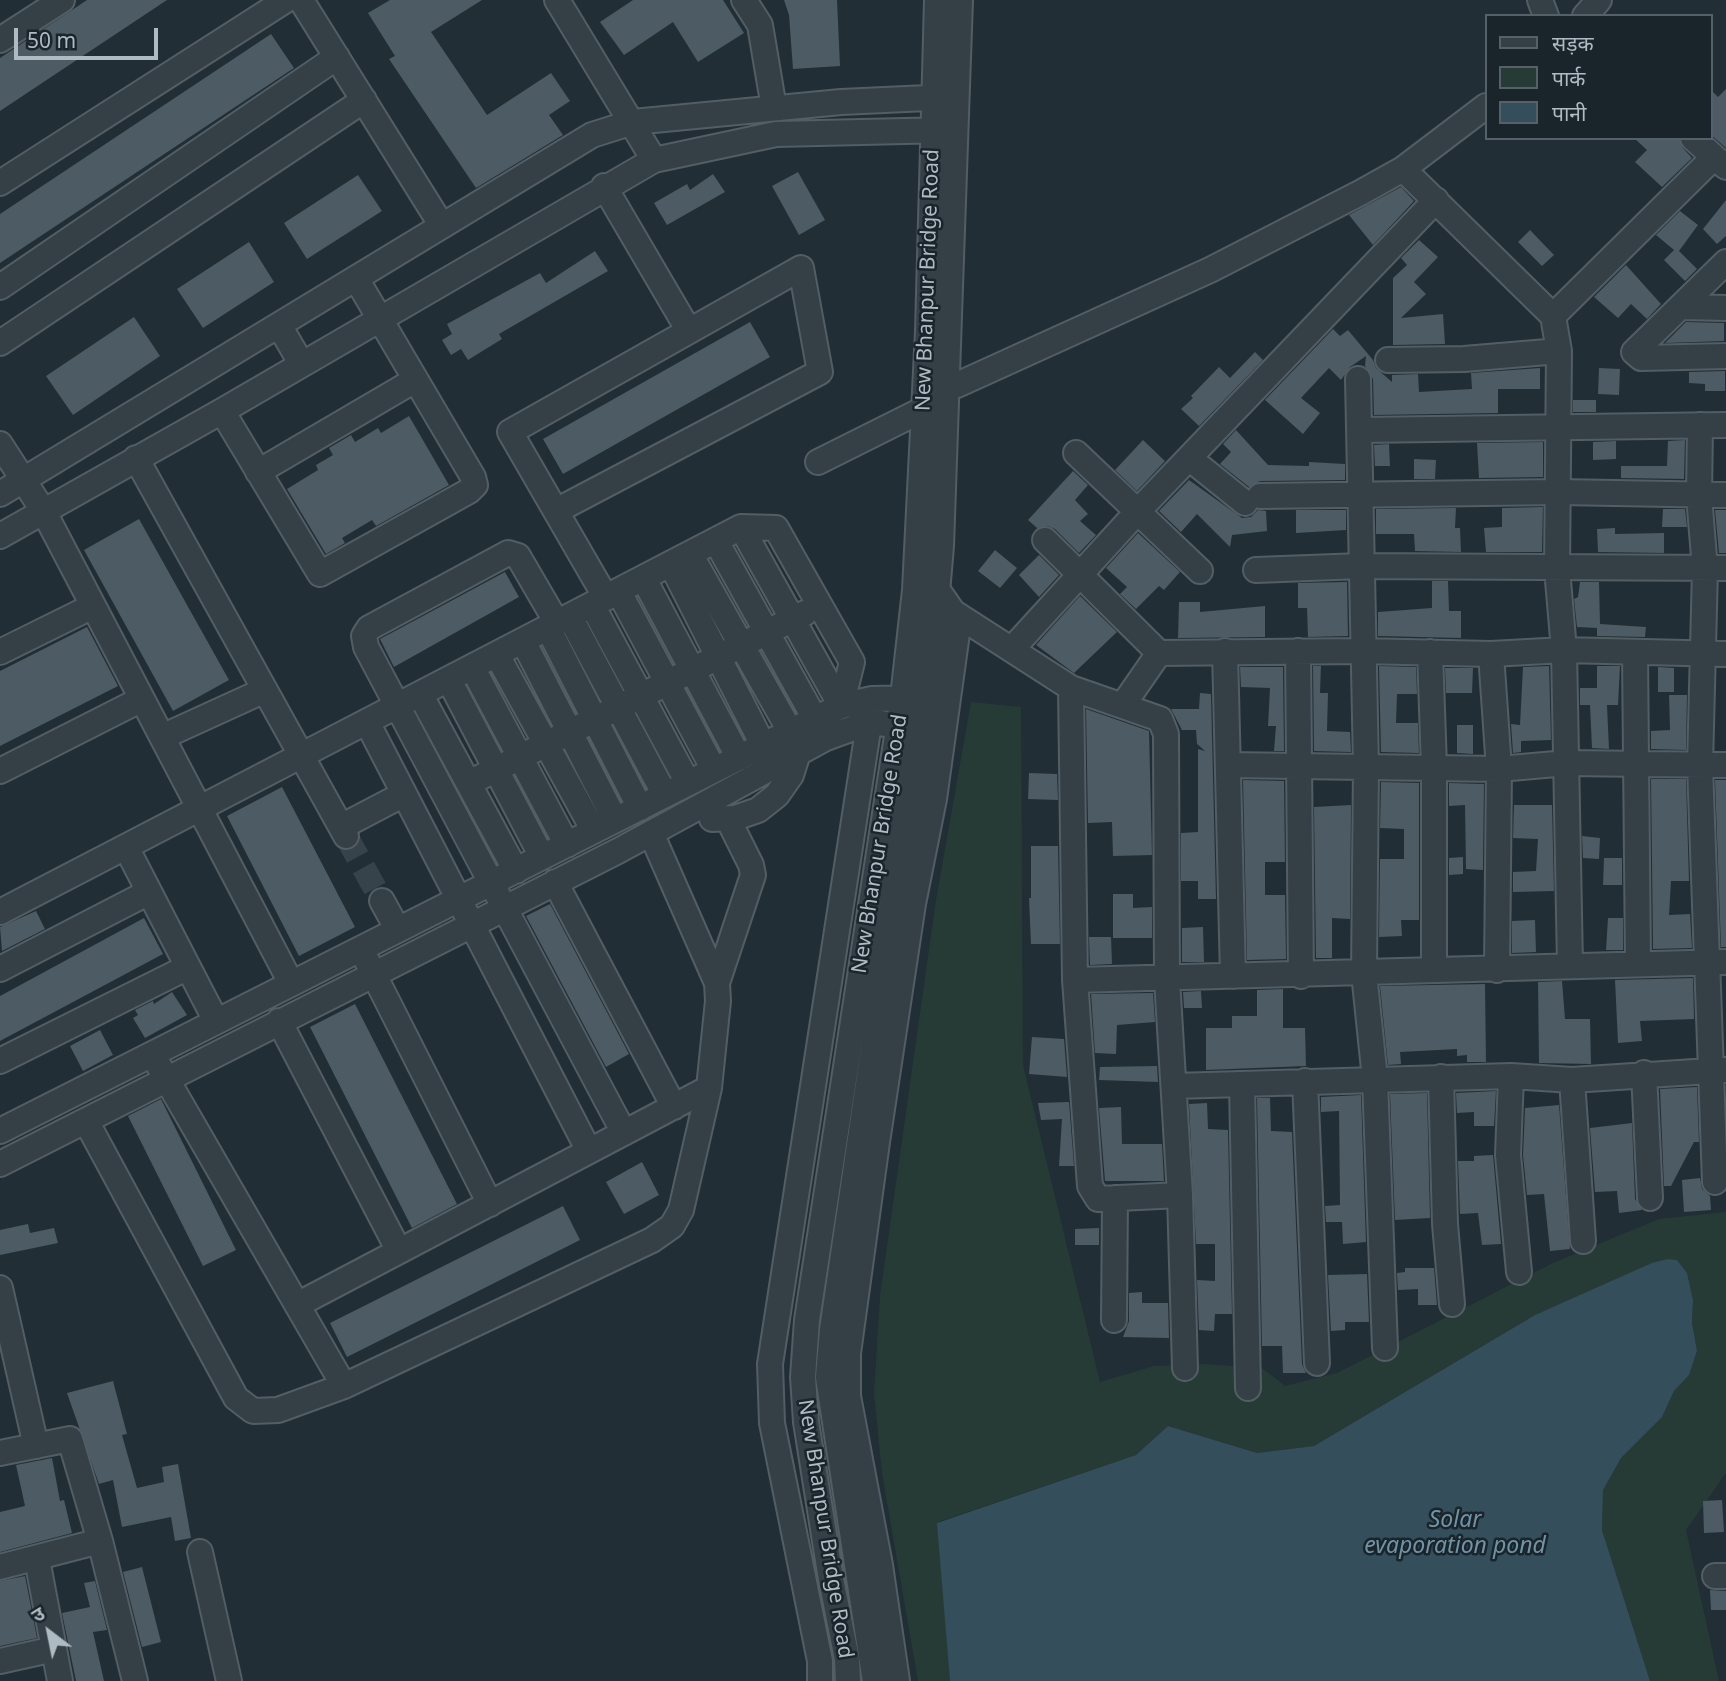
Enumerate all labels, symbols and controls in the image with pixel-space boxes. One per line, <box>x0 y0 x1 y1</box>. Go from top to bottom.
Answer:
scale bar <box>18 14 161 58</box>
legend <box>1484 14 1712 140</box>
text: 50 m <box>27 26 76 54</box>
text: सड़क <box>1552 29 1594 57</box>
text: पार्क <box>1552 64 1586 92</box>
text: पानी <box>1552 99 1586 127</box>
street label: New Bhanpur Bridge Road <box>911 149 945 411</box>
street label: New Bhanpur Bridge Road <box>847 713 913 975</box>
street label: New Bhanpur Bridge Road <box>792 1398 858 1660</box>
water label: Solar evaporation pond <box>1364 1506 1546 1560</box>
north arrow <box>14 1597 84 1667</box>
text: उ <box>26 1600 49 1628</box>

